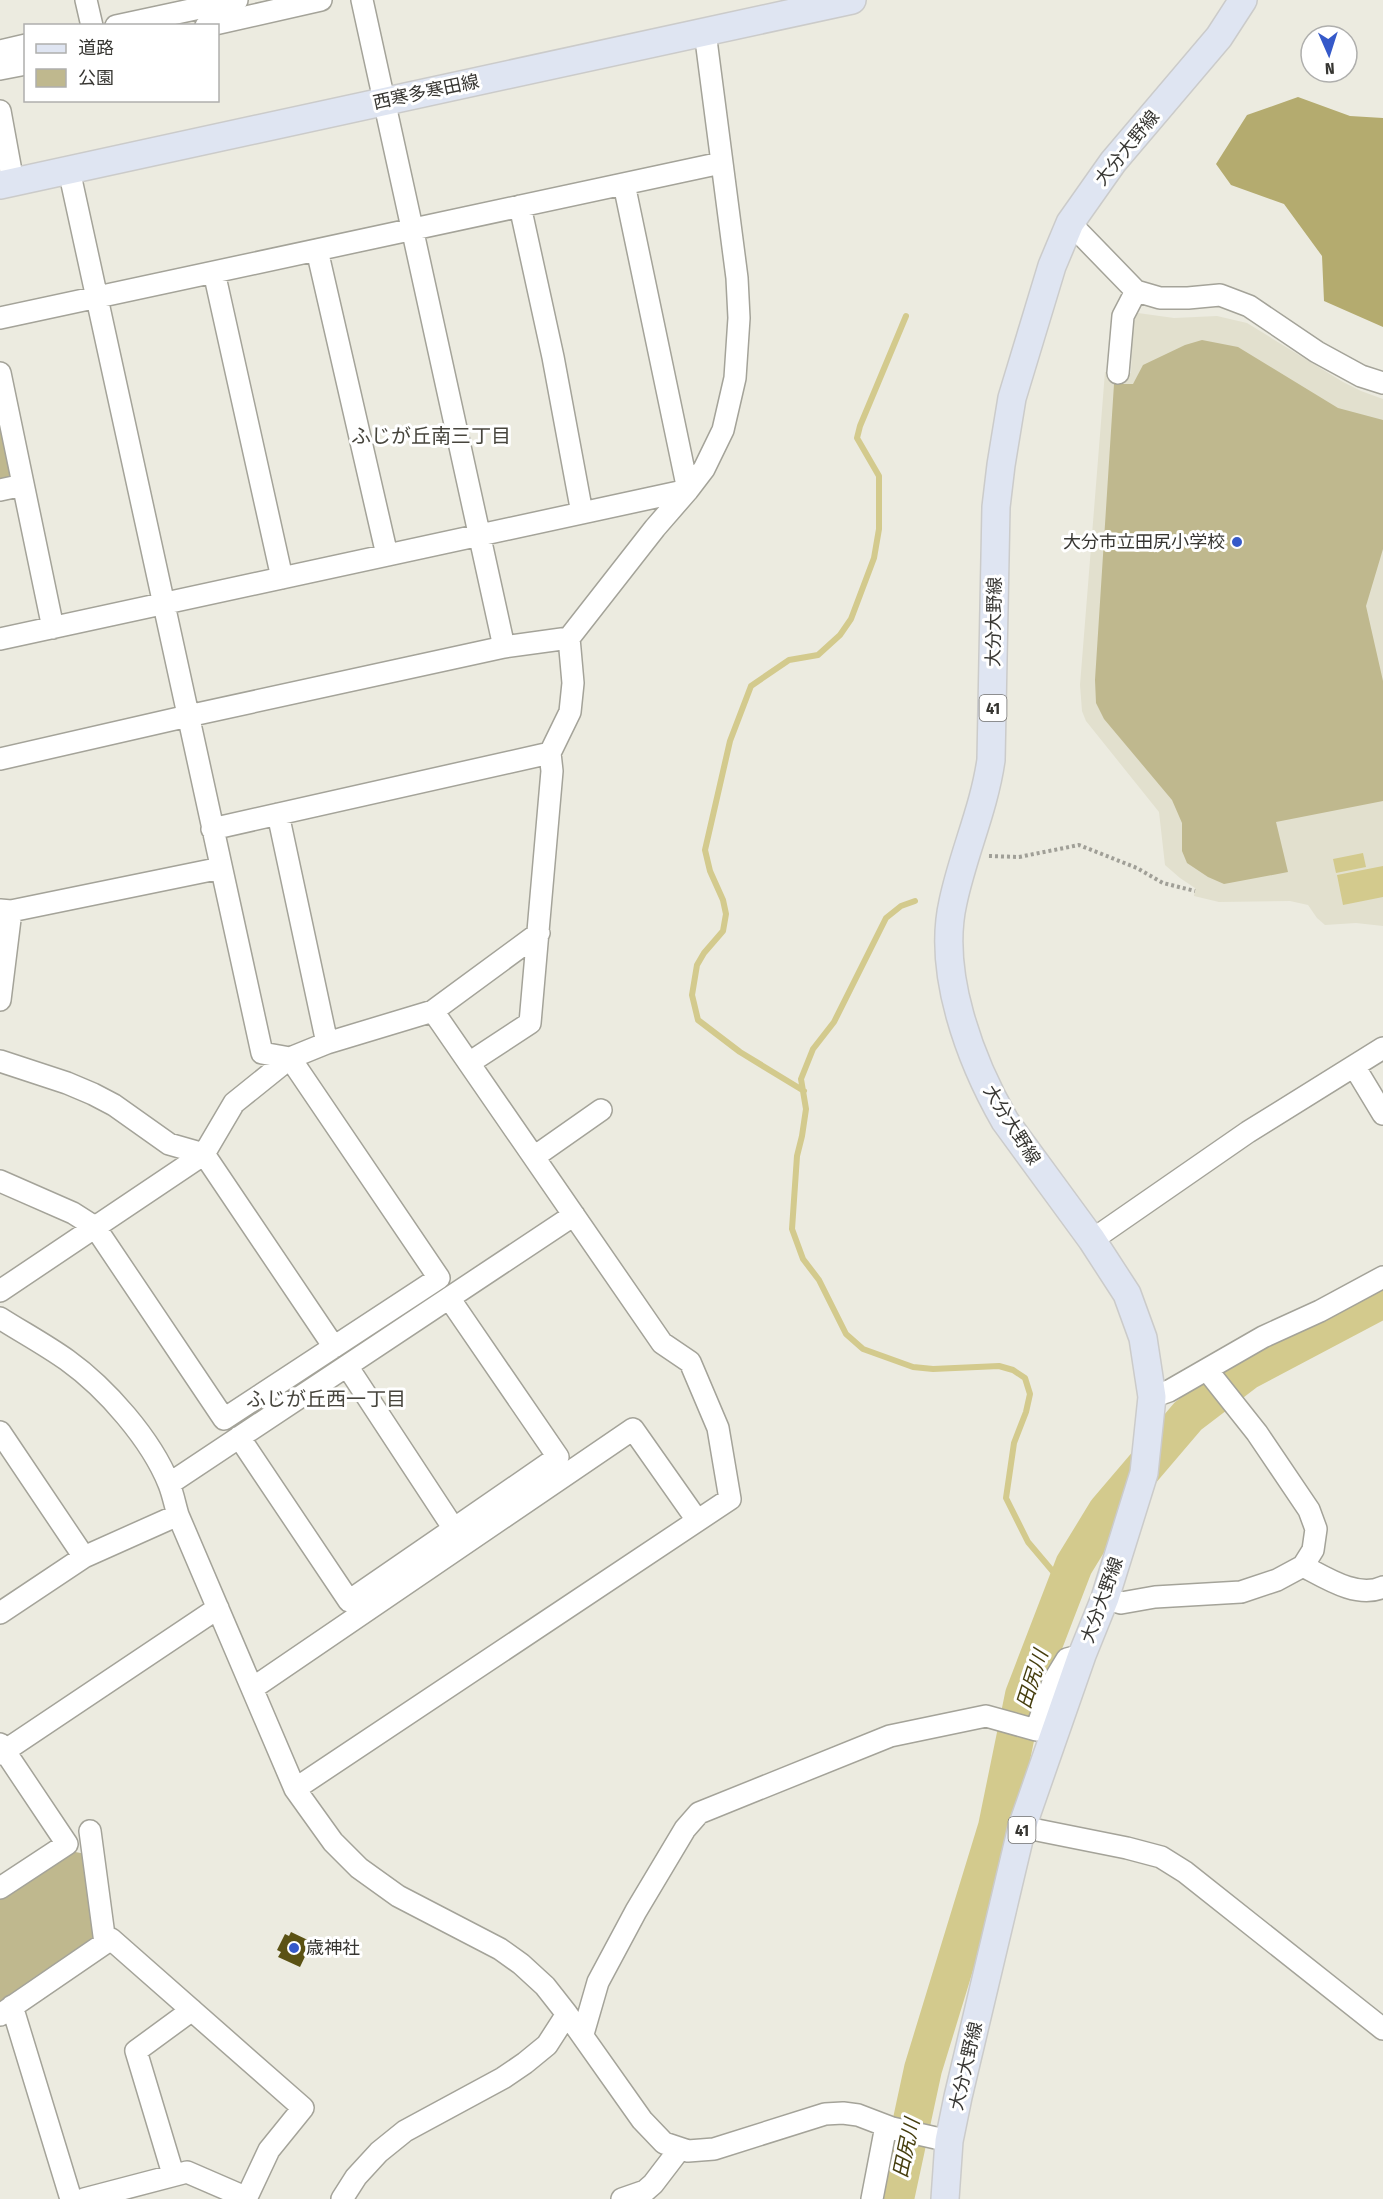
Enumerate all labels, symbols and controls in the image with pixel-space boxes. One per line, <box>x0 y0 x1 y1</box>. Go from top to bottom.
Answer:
legend <box>24 24 219 102</box>
north arrow <box>1299 24 1359 84</box>
text: 道路 <box>78 37 114 59</box>
text: N <box>1324 59 1335 78</box>
text: 公園 <box>78 67 114 89</box>
street label: 西寒多寒田線 <box>371 70 481 114</box>
street label: 大分大野線 <box>1090 106 1164 190</box>
district label: ふじが丘南三丁目 <box>351 424 511 448</box>
place label: 大分市立田尻小学校 <box>1063 531 1225 553</box>
marker: 大分市立田尻小学校 <box>1230 535 1244 549</box>
street label: 大分大野線 <box>982 577 1006 667</box>
road number: 41 <box>980 695 1006 721</box>
street label: 大分大野線 <box>979 1081 1045 1169</box>
district label: ふじが丘西一丁目 <box>246 1387 406 1411</box>
street label: 大分大野線 <box>1076 1554 1128 1646</box>
water label: 田尻川 <box>1011 1645 1053 1711</box>
road number: 41 <box>1008 1817 1036 1843</box>
place label: 歳神社 <box>306 1937 360 1959</box>
marker: 歳神社 <box>287 1941 301 1955</box>
street label: 大分大野線 <box>945 2020 987 2112</box>
water label: 田尻川 <box>888 2114 924 2180</box>

